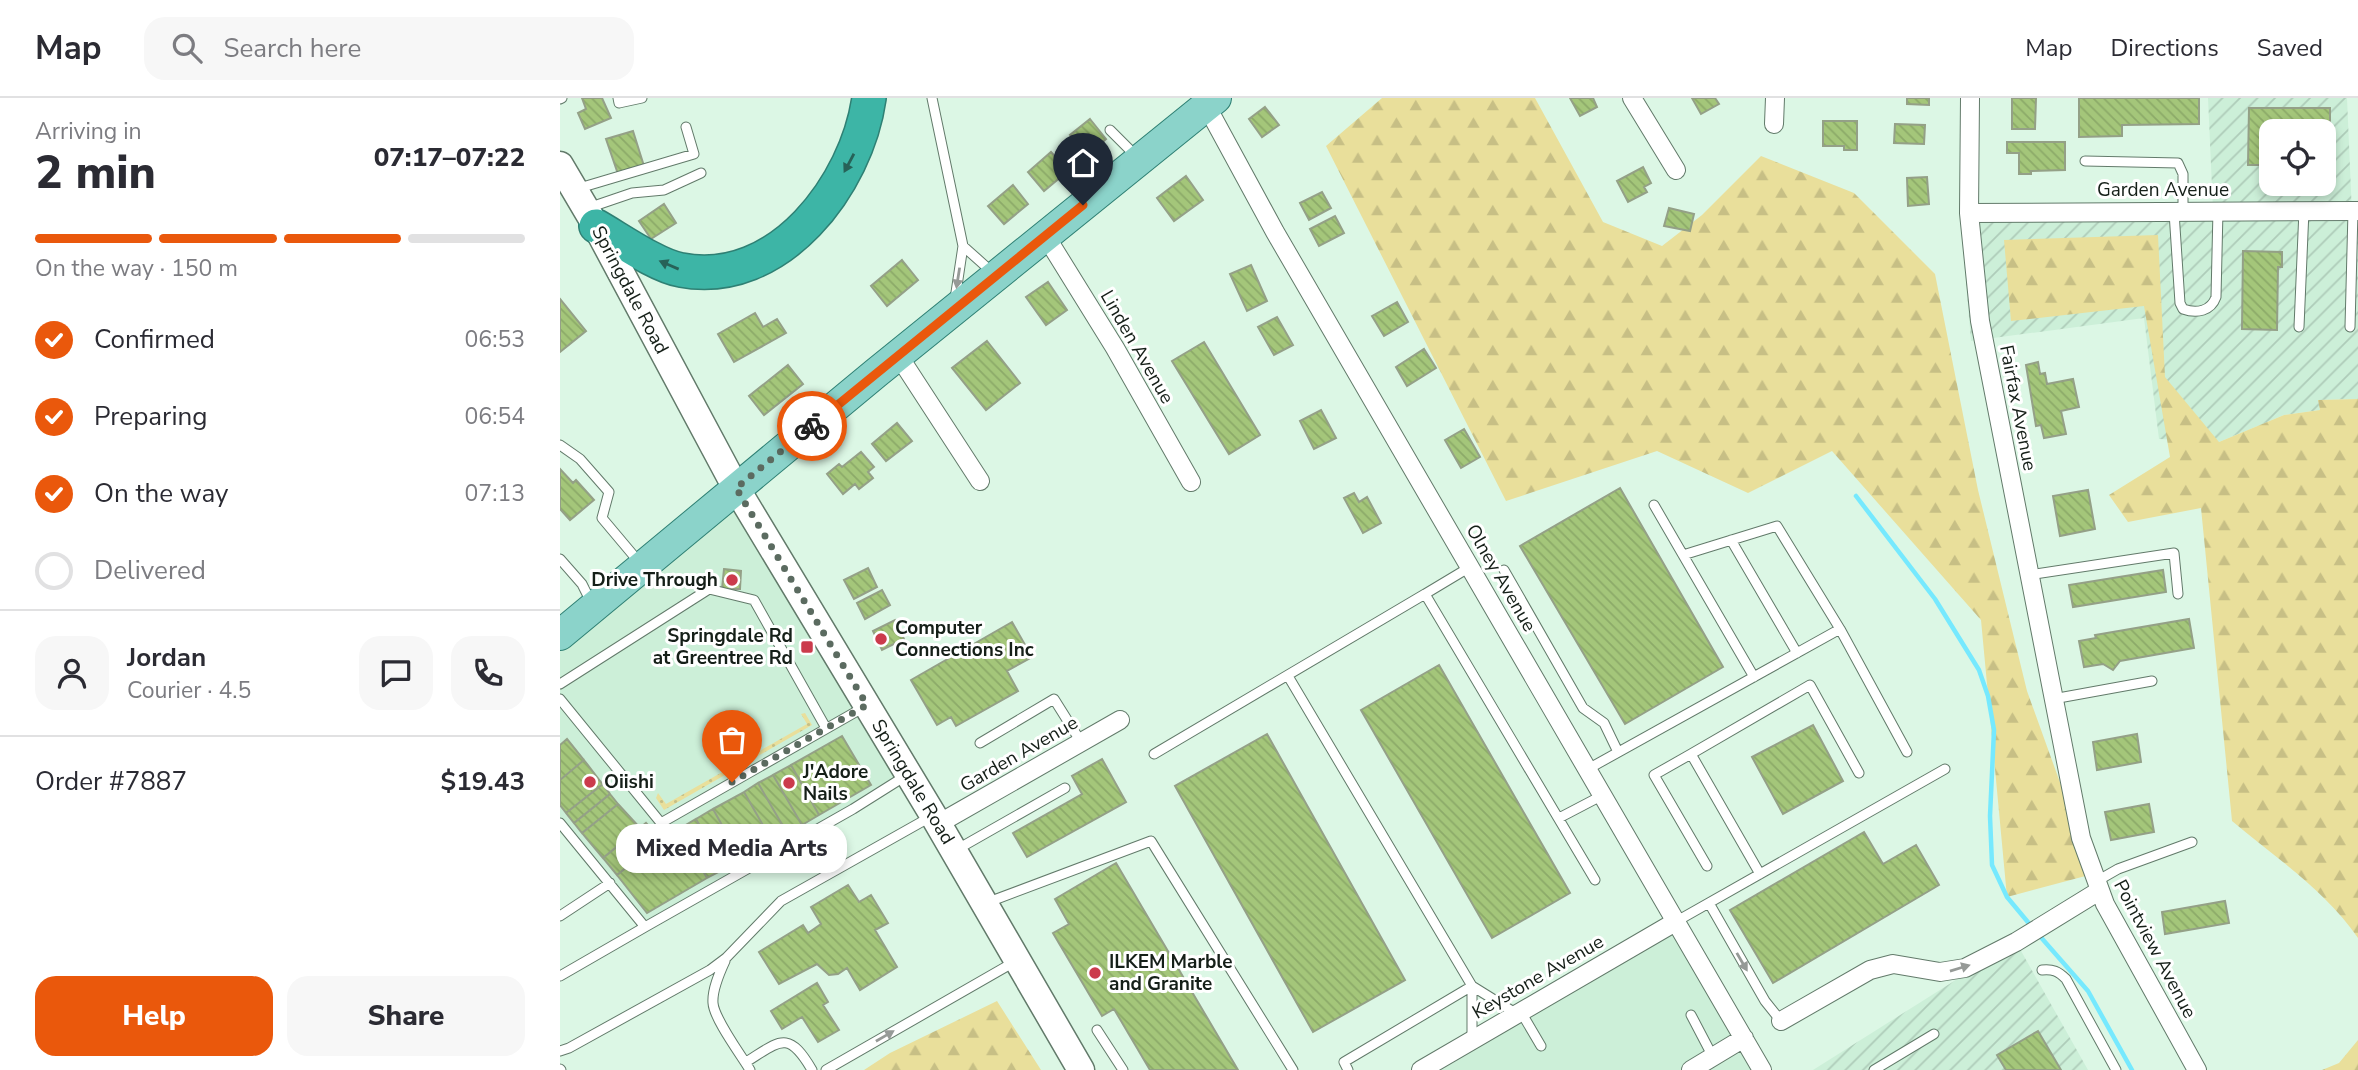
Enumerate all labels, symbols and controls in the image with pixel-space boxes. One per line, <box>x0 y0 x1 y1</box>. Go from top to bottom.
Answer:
search box <box>144 17 634 80</box>
text: Map <box>35 26 102 71</box>
icon: search <box>168 29 206 67</box>
text: Search here <box>224 31 361 66</box>
text: Map <box>2025 32 2072 64</box>
text: Directions <box>2110 32 2219 64</box>
text: Saved <box>2257 32 2323 64</box>
text: Arriving in <box>35 116 142 147</box>
map controls <box>2259 119 2336 196</box>
button: locate <box>2259 119 2336 196</box>
pin <box>1053 133 1113 205</box>
text: 07:17–07:22 <box>374 140 525 175</box>
text: 2 min <box>35 141 156 204</box>
icon: home <box>1064 144 1102 182</box>
one-way arrow <box>844 153 855 173</box>
street label: Garden Avenue <box>2097 177 2229 203</box>
street label: Springdale Road <box>585 221 675 359</box>
text: On the way · 150 m <box>35 253 238 284</box>
one-way arrow <box>659 260 680 271</box>
one-way arrow <box>952 267 963 289</box>
street label: Linden Avenue <box>1094 285 1180 409</box>
icon: check <box>35 321 73 359</box>
text: Confirmed <box>94 322 215 357</box>
text: 06:53 <box>465 324 525 355</box>
street label: Fairfax Avenue <box>1993 343 2043 473</box>
courier <box>777 391 847 461</box>
icon: check <box>35 398 73 436</box>
text: Preparing <box>94 399 207 434</box>
text: 06:54 <box>465 401 525 432</box>
icon: bike <box>793 407 831 445</box>
icon: check <box>35 475 73 513</box>
text: On the way <box>94 476 228 511</box>
text: 07:13 <box>465 478 525 509</box>
street label: Olney Avenue <box>1460 519 1542 637</box>
text: Delivered <box>94 553 206 588</box>
place label: Drive Through <box>591 567 718 593</box>
marker: Drive Through <box>724 572 740 588</box>
place label: Computer Connections Inc <box>895 615 1034 663</box>
place label: Springdale Rd at Greentree Rd <box>653 623 793 671</box>
marker: Computer Connections Inc <box>873 631 889 647</box>
button: person <box>35 636 109 710</box>
button: chat <box>359 636 433 710</box>
button: phone <box>451 636 525 710</box>
marker: Springdale Rd at Greentree Rd <box>799 639 815 655</box>
text: Jordan <box>127 640 206 675</box>
text: Courier · 4.5 <box>127 675 251 706</box>
pin <box>702 710 762 782</box>
street label: Garden Avenue <box>955 710 1083 798</box>
street label: Springdale Road <box>865 715 961 849</box>
icon: bag <box>713 721 751 759</box>
place label: J'Adore Nails <box>802 759 868 807</box>
text: Order #7887 <box>35 764 187 799</box>
text: $19.43 <box>441 764 525 799</box>
place label: Oiishi <box>604 769 654 795</box>
marker: Oiishi <box>582 774 598 790</box>
marker: J'Adore Nails <box>781 775 797 791</box>
callout: Mixed Media Arts <box>617 824 848 873</box>
text: Mixed Media Arts <box>635 833 828 864</box>
street label: Pointview Avenue <box>2107 875 2203 1023</box>
street label: Keystone Avenue <box>1467 929 1609 1025</box>
place label: ILKEM Marble and Granite <box>1109 949 1233 997</box>
one-way arrow <box>1736 952 1748 972</box>
one-way arrow <box>1950 963 1971 973</box>
marker: ILKEM Marble and Granite <box>1087 965 1103 981</box>
button: Help <box>35 976 273 1056</box>
button: Share <box>287 976 525 1056</box>
one-way arrow <box>876 1030 895 1042</box>

